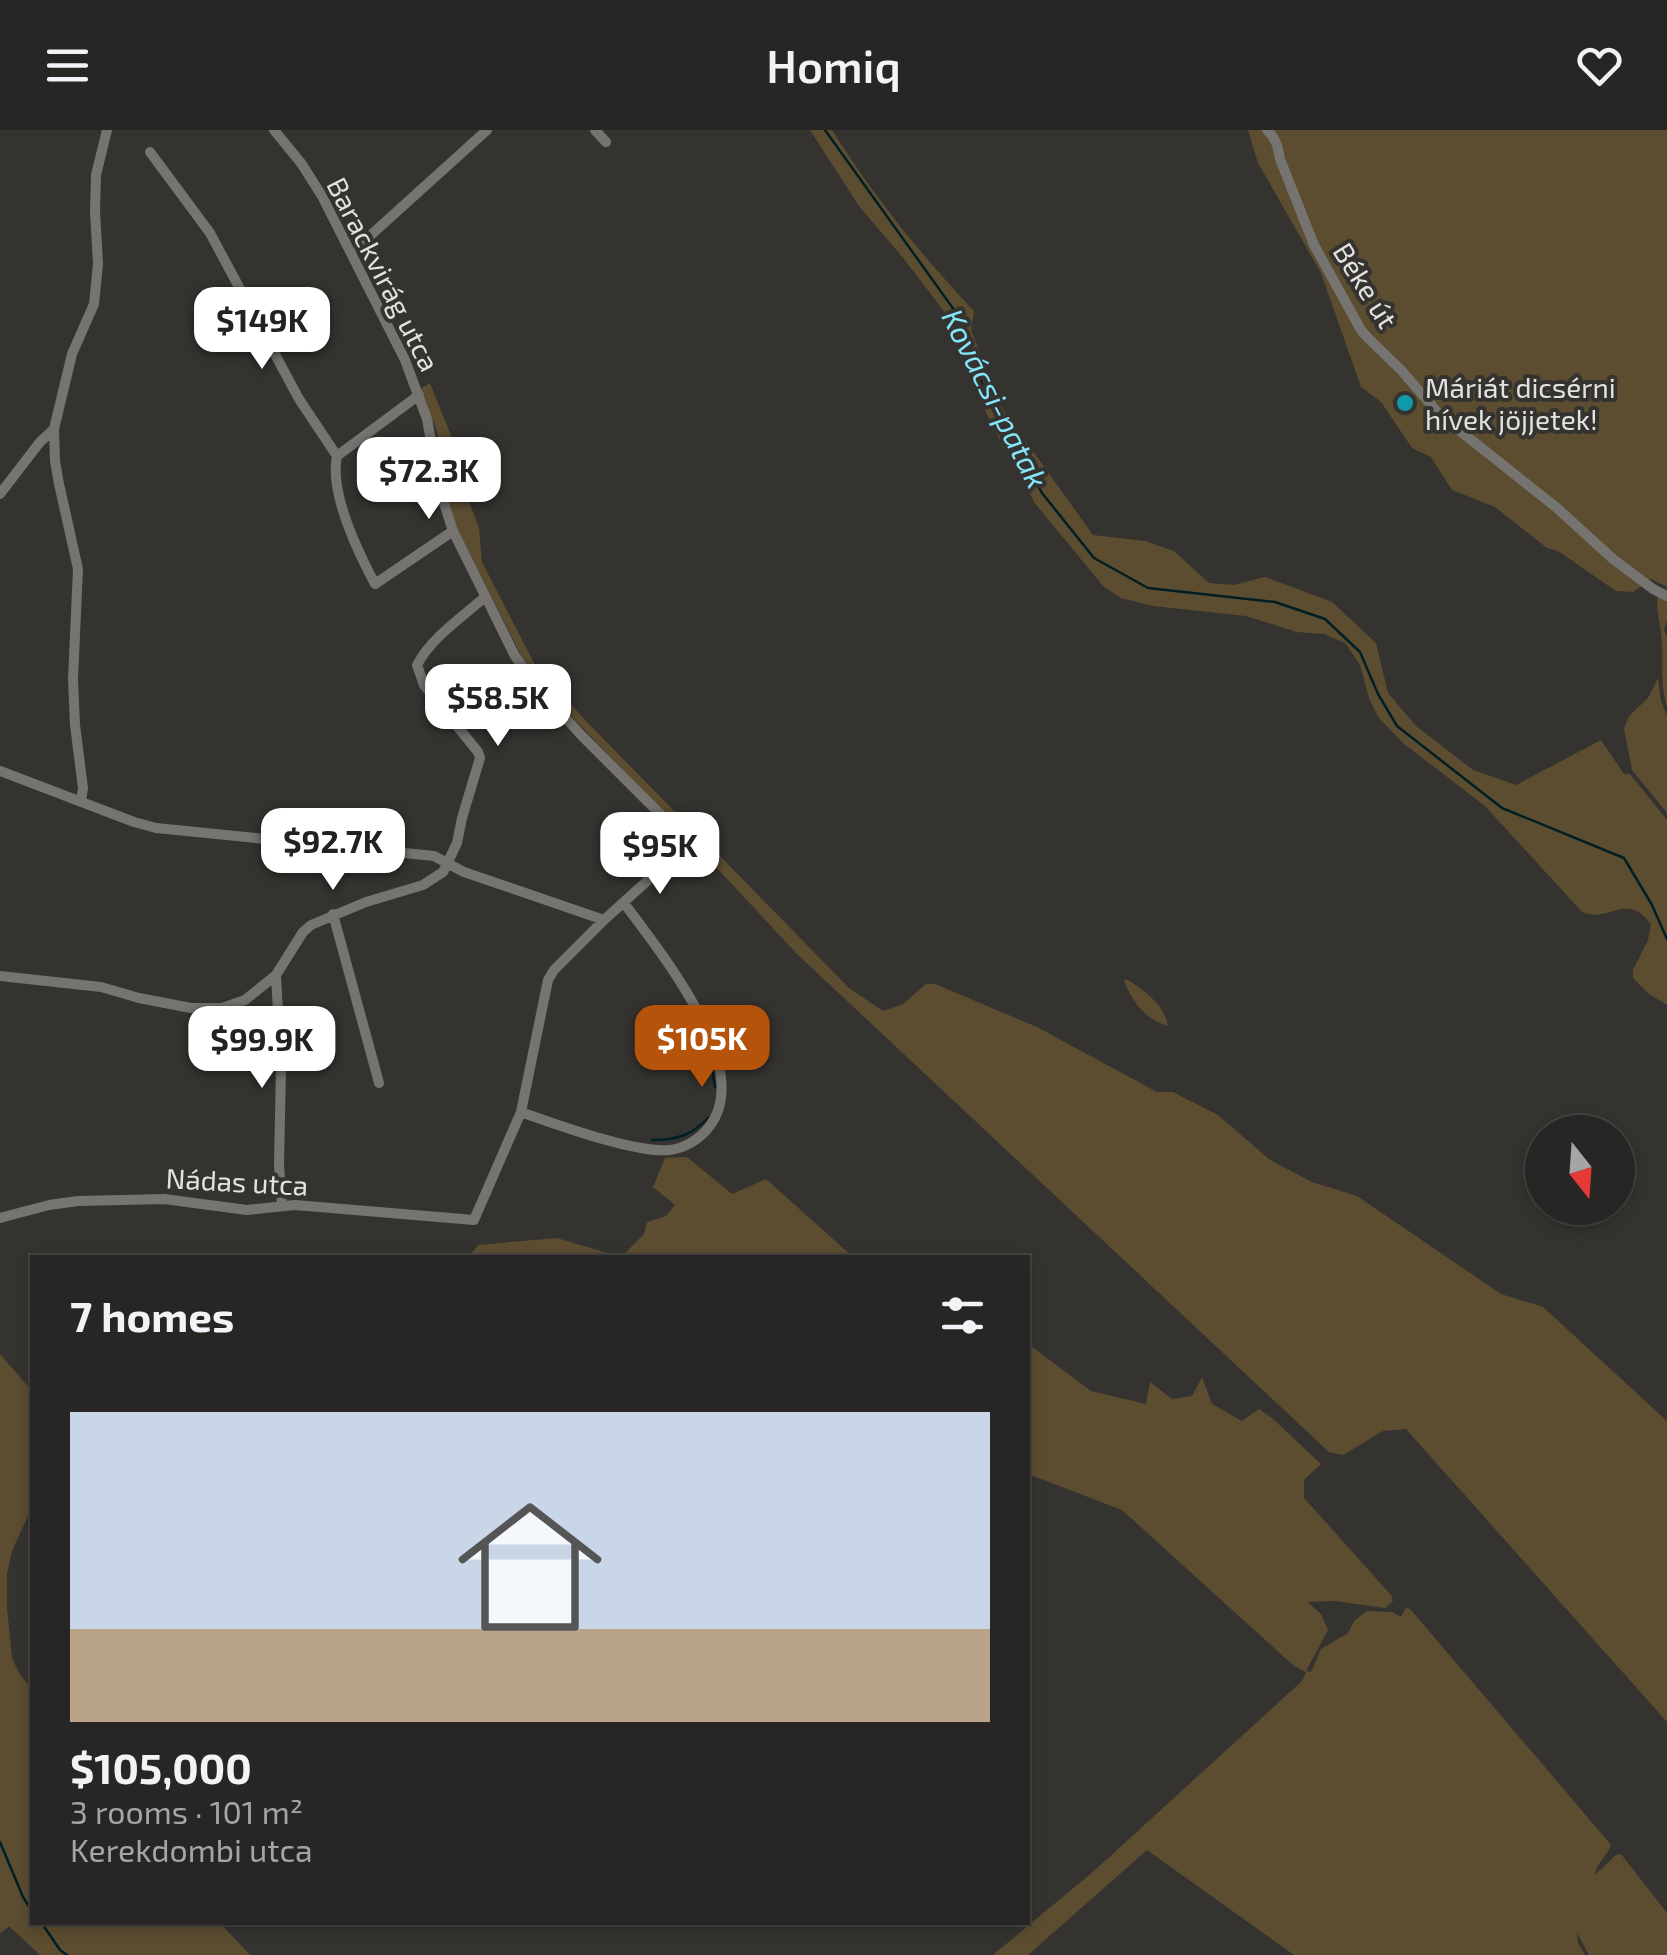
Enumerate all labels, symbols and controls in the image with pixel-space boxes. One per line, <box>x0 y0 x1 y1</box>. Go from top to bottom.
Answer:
icon: menu <box>40 38 95 93</box>
text: Homiq <box>766 38 901 92</box>
icon: heart <box>1572 38 1627 93</box>
street label: Barackvirág utca <box>320 171 448 377</box>
street label: Béke út <box>1327 236 1405 334</box>
pin: $149K <box>192 287 332 372</box>
text: $149K <box>216 300 308 338</box>
water label: Kovácsi-patak <box>935 302 1057 494</box>
place label: Máriát dicsérni hívek jöjjetek! <box>1425 370 1616 436</box>
marker: Máriát dicsérni hívek jöjjetek! <box>1394 392 1416 414</box>
pin: $72.3K <box>348 437 510 522</box>
text: $72.3K <box>379 450 479 488</box>
pin: $58.5K <box>417 664 579 749</box>
text: $58.5K <box>447 677 549 715</box>
pin: $92.7K <box>252 808 414 893</box>
pin: $95K <box>601 812 719 897</box>
text: $92.7K <box>283 821 383 859</box>
text: $95K <box>622 825 698 863</box>
pin: $105K <box>632 1005 772 1090</box>
pin: $99.9K <box>181 1006 343 1091</box>
text: $105K <box>657 1018 747 1056</box>
text: $99.9K <box>210 1019 314 1057</box>
north arrow <box>1525 1115 1635 1225</box>
map controls <box>1525 1115 1635 1225</box>
street label: Nádas utca <box>165 1160 309 1202</box>
icon: filters <box>935 1288 990 1343</box>
text: 7 homes <box>70 1290 234 1340</box>
icon: home <box>440 1477 620 1657</box>
text: $105,000 <box>70 1742 252 1792</box>
text: 3 rooms · 101 m² <box>70 1792 303 1830</box>
text: Kerekdombi utca <box>70 1830 313 1868</box>

